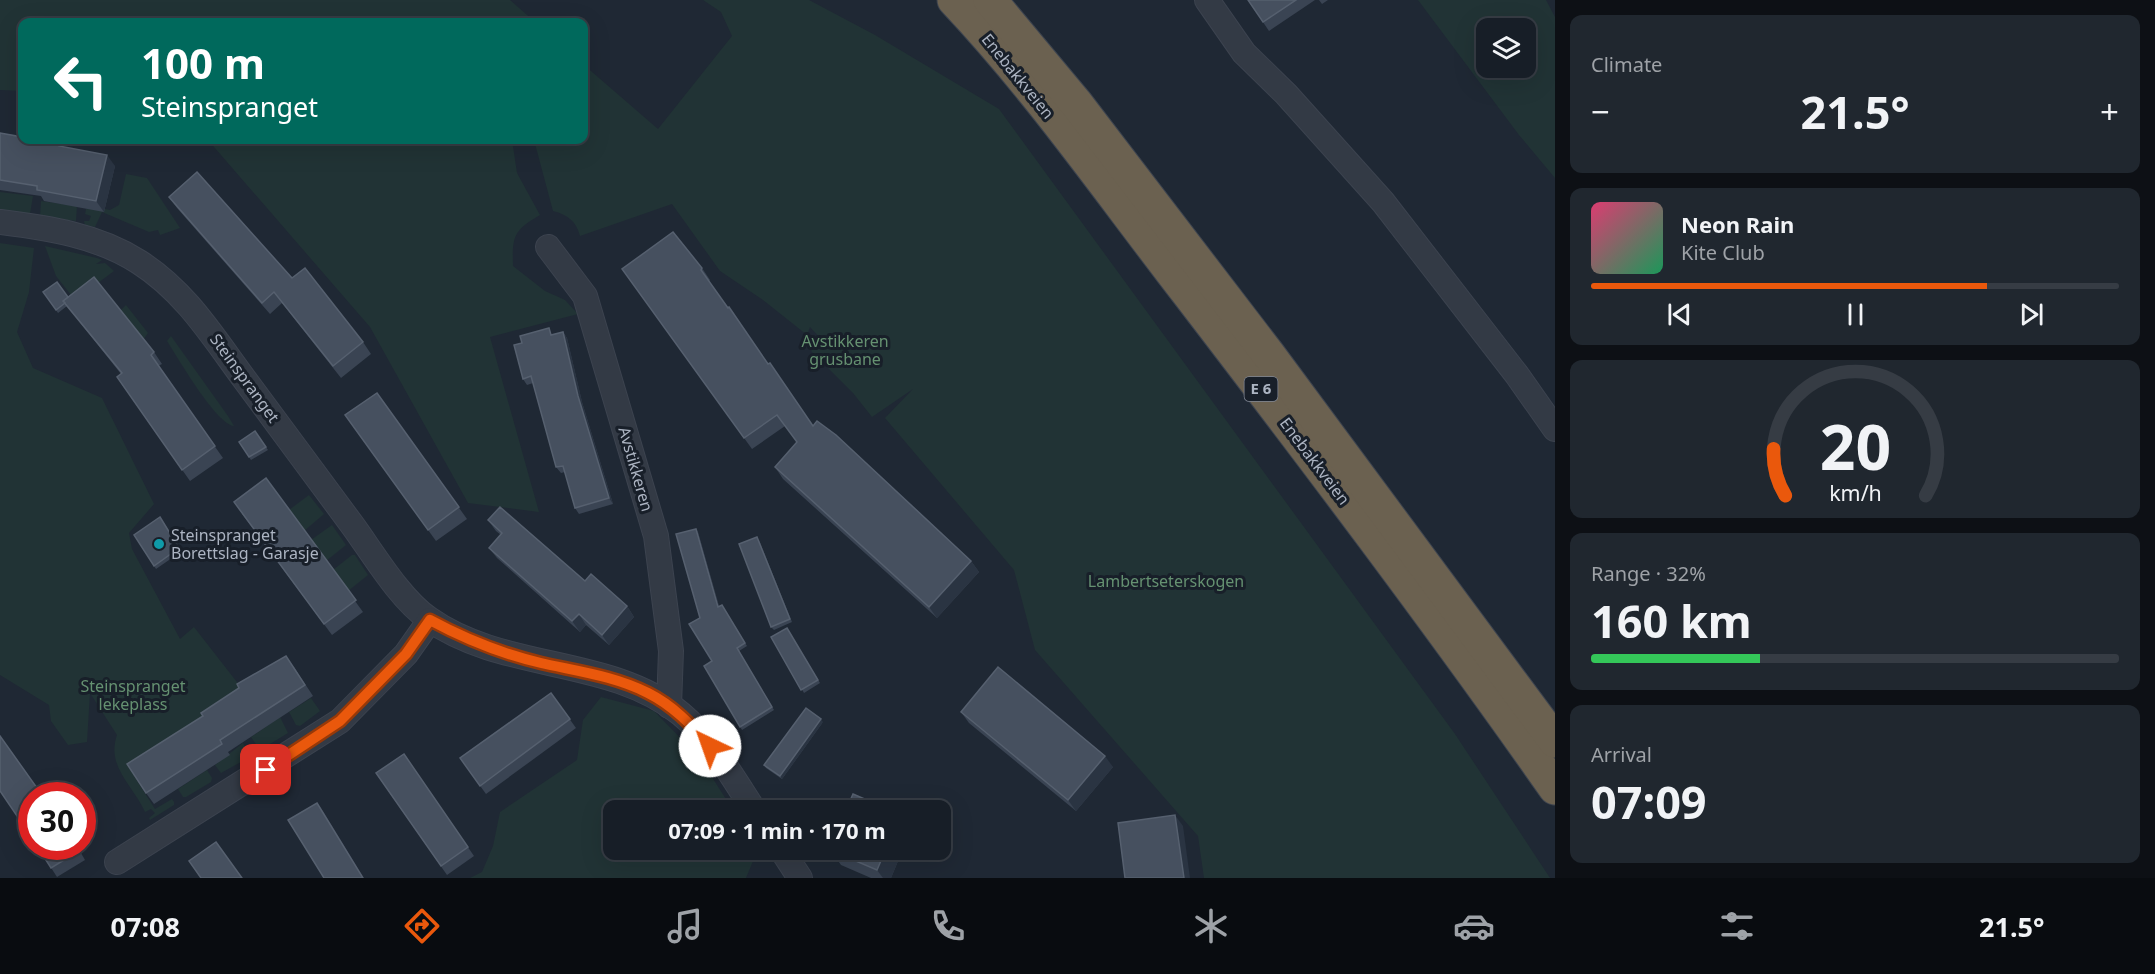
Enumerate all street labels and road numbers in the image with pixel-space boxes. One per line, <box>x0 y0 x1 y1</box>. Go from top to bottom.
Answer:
street label: Enebakkveien <box>977 29 1059 123</box>
street label: Steinspranget <box>205 329 285 427</box>
road number: E 6 <box>1244 377 1278 401</box>
street label: Enebakkveien <box>1275 413 1355 509</box>
street label: Avstikkeren <box>613 424 659 514</box>

